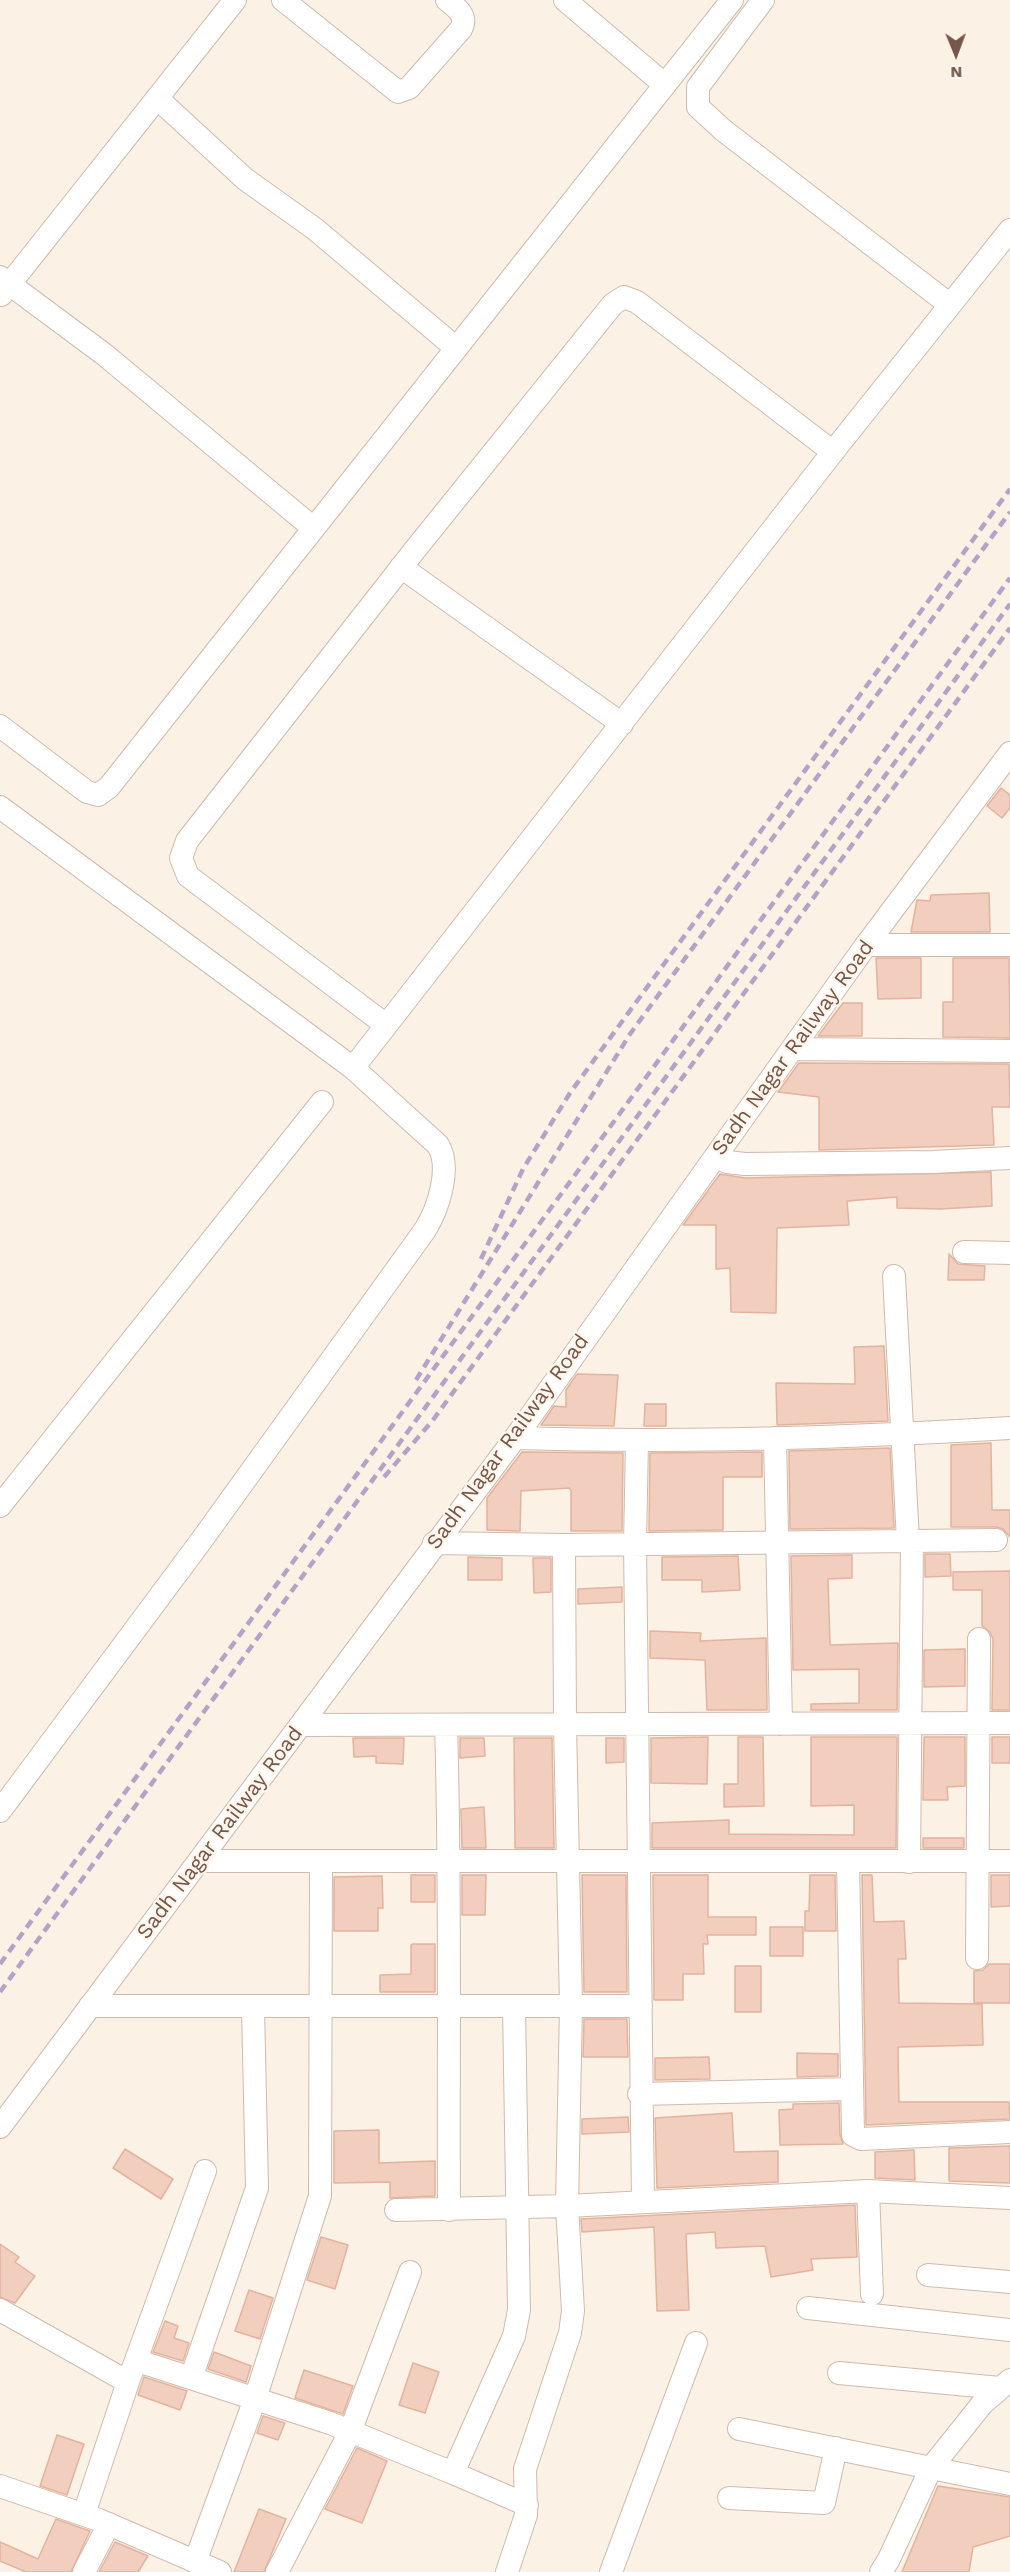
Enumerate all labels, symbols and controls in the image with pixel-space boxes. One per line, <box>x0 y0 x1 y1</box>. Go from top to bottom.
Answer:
north arrow <box>926 24 986 84</box>
text: N <box>950 63 962 82</box>
street label: Sadh Nagar Railway Road <box>706 936 880 1160</box>
street label: Sadh Nagar Railway Road <box>421 1330 595 1554</box>
street label: Sadh Nagar Railway Road <box>132 1722 308 1944</box>

